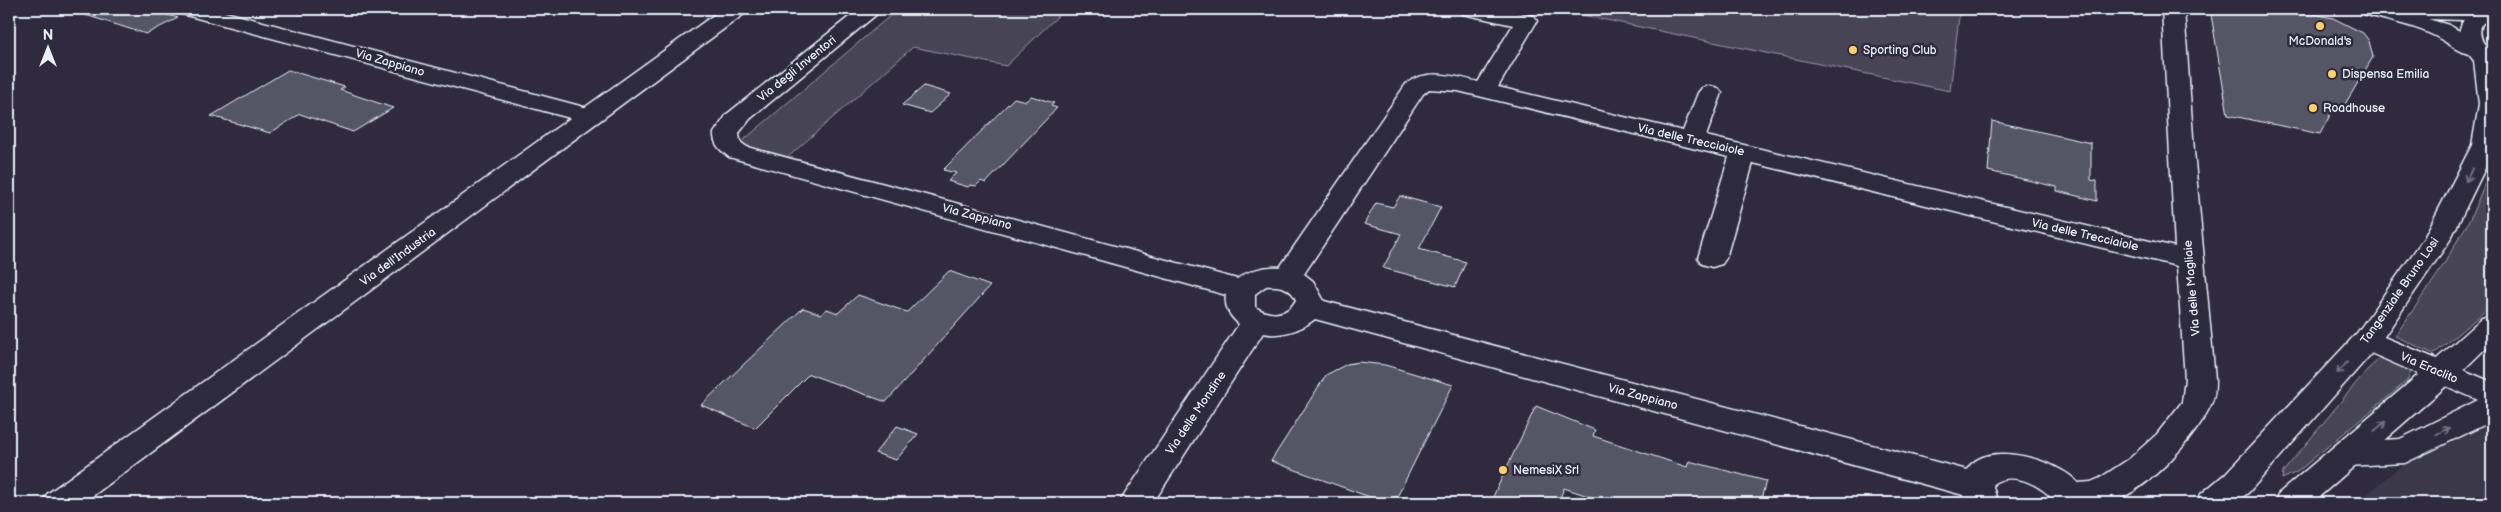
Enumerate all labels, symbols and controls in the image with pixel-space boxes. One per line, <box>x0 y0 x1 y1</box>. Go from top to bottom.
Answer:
marker: McDonald's <box>2314 20 2326 32</box>
north arrow <box>22 22 72 72</box>
text: N <box>43 27 53 44</box>
street label: Via degli Inventori <box>755 32 840 105</box>
place label: McDonald's <box>2289 34 2352 49</box>
place label: Sporting Club <box>1863 43 1937 58</box>
marker: Sporting Club <box>1847 44 1859 56</box>
street label: Via Zappiano <box>354 46 427 80</box>
place label: Dispensa Emilia <box>2342 67 2429 82</box>
marker: Dispensa Emilia <box>2326 68 2338 80</box>
place label: Roadhouse <box>2323 101 2385 116</box>
marker: Roadhouse <box>2307 102 2319 114</box>
street label: Via delle Trecciaiole <box>1636 120 1746 160</box>
one-way arrow <box>2464 167 2473 182</box>
street label: Via Zappiano <box>941 201 1014 234</box>
street label: Via delle Trecciaiole <box>2030 215 2140 255</box>
street label: Via dell'Industria <box>357 224 439 289</box>
street label: Tangenziale Bruno Losi <box>2357 235 2443 347</box>
street label: Via delle Magliaie <box>2180 239 2204 337</box>
street label: Via Eraclito <box>2398 349 2460 387</box>
one-way arrow <box>2336 362 2347 375</box>
street label: Via delle Mondine <box>1163 368 1229 458</box>
street label: Via Zappiano <box>1607 381 1680 414</box>
one-way arrow <box>2373 420 2386 432</box>
one-way arrow <box>2436 426 2451 436</box>
place label: NemesiX Srl <box>1513 463 1579 478</box>
marker: NemesiX Srl <box>1497 464 1509 476</box>

